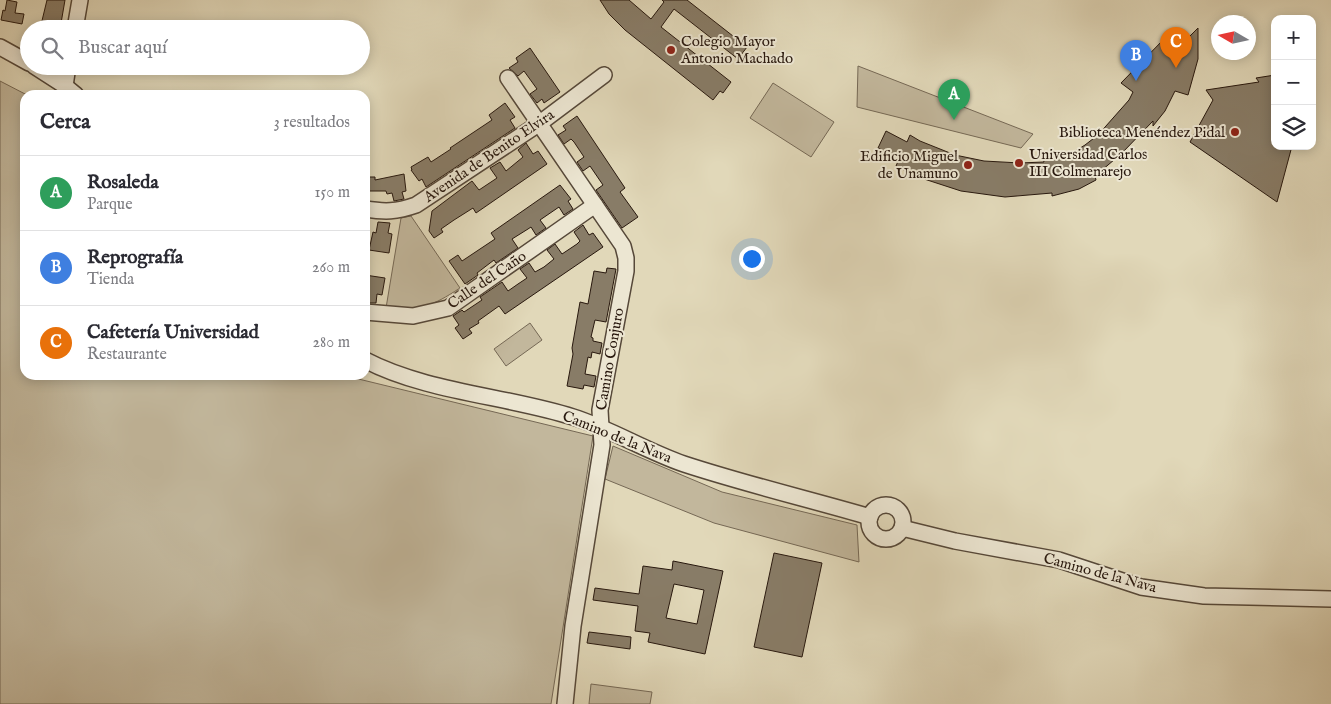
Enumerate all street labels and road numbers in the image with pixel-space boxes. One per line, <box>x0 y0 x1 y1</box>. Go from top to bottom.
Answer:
street label: Avenida de Benito Elvira <box>419 105 558 207</box>
street label: Calle del Caño <box>444 247 530 313</box>
street label: Camino Conjuro <box>592 306 628 412</box>
street label: Camino de la Nava <box>560 406 675 468</box>
street label: Camino de la Nava <box>1041 549 1159 597</box>

